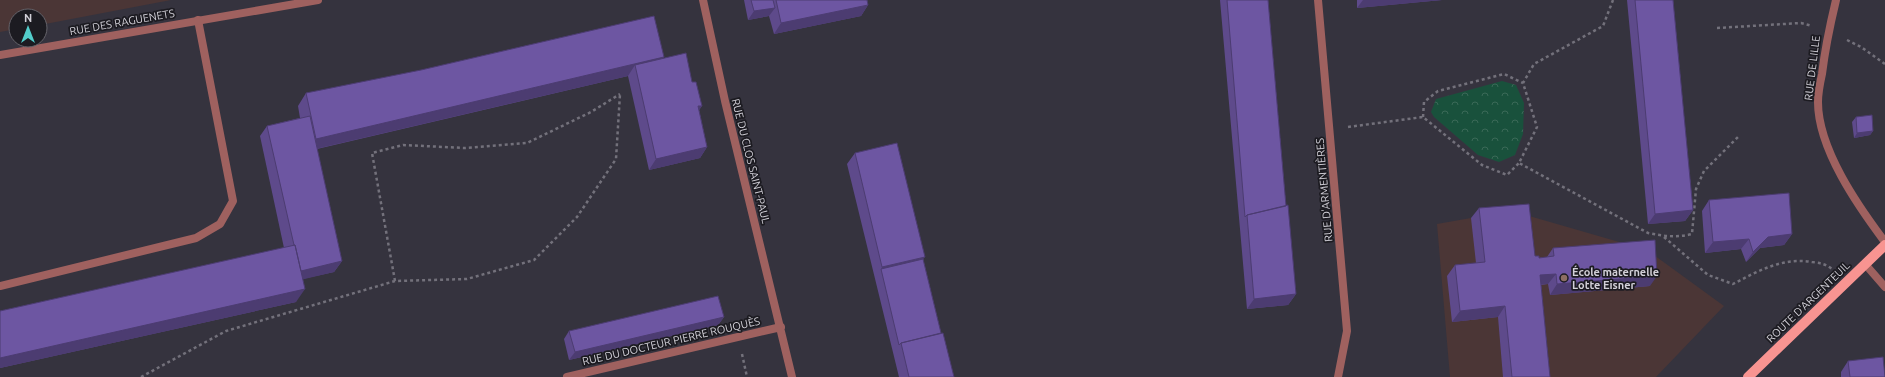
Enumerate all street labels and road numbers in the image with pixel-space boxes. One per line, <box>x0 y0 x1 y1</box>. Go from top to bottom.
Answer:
street label: RUE DES RAGUENETS <box>69 7 176 37</box>
street label: RUE DE LILLE <box>1802 35 1822 101</box>
street label: RUE DU CLOS SAINT-PAUL <box>730 97 772 225</box>
street label: RUE D'ARMENTIÈRES <box>1312 137 1335 242</box>
street label: ROUTE D'ARGENTEUIL <box>1764 259 1852 345</box>
street label: RUE DU DOCTEUR PIERRE ROUQUÈS <box>581 314 761 367</box>

